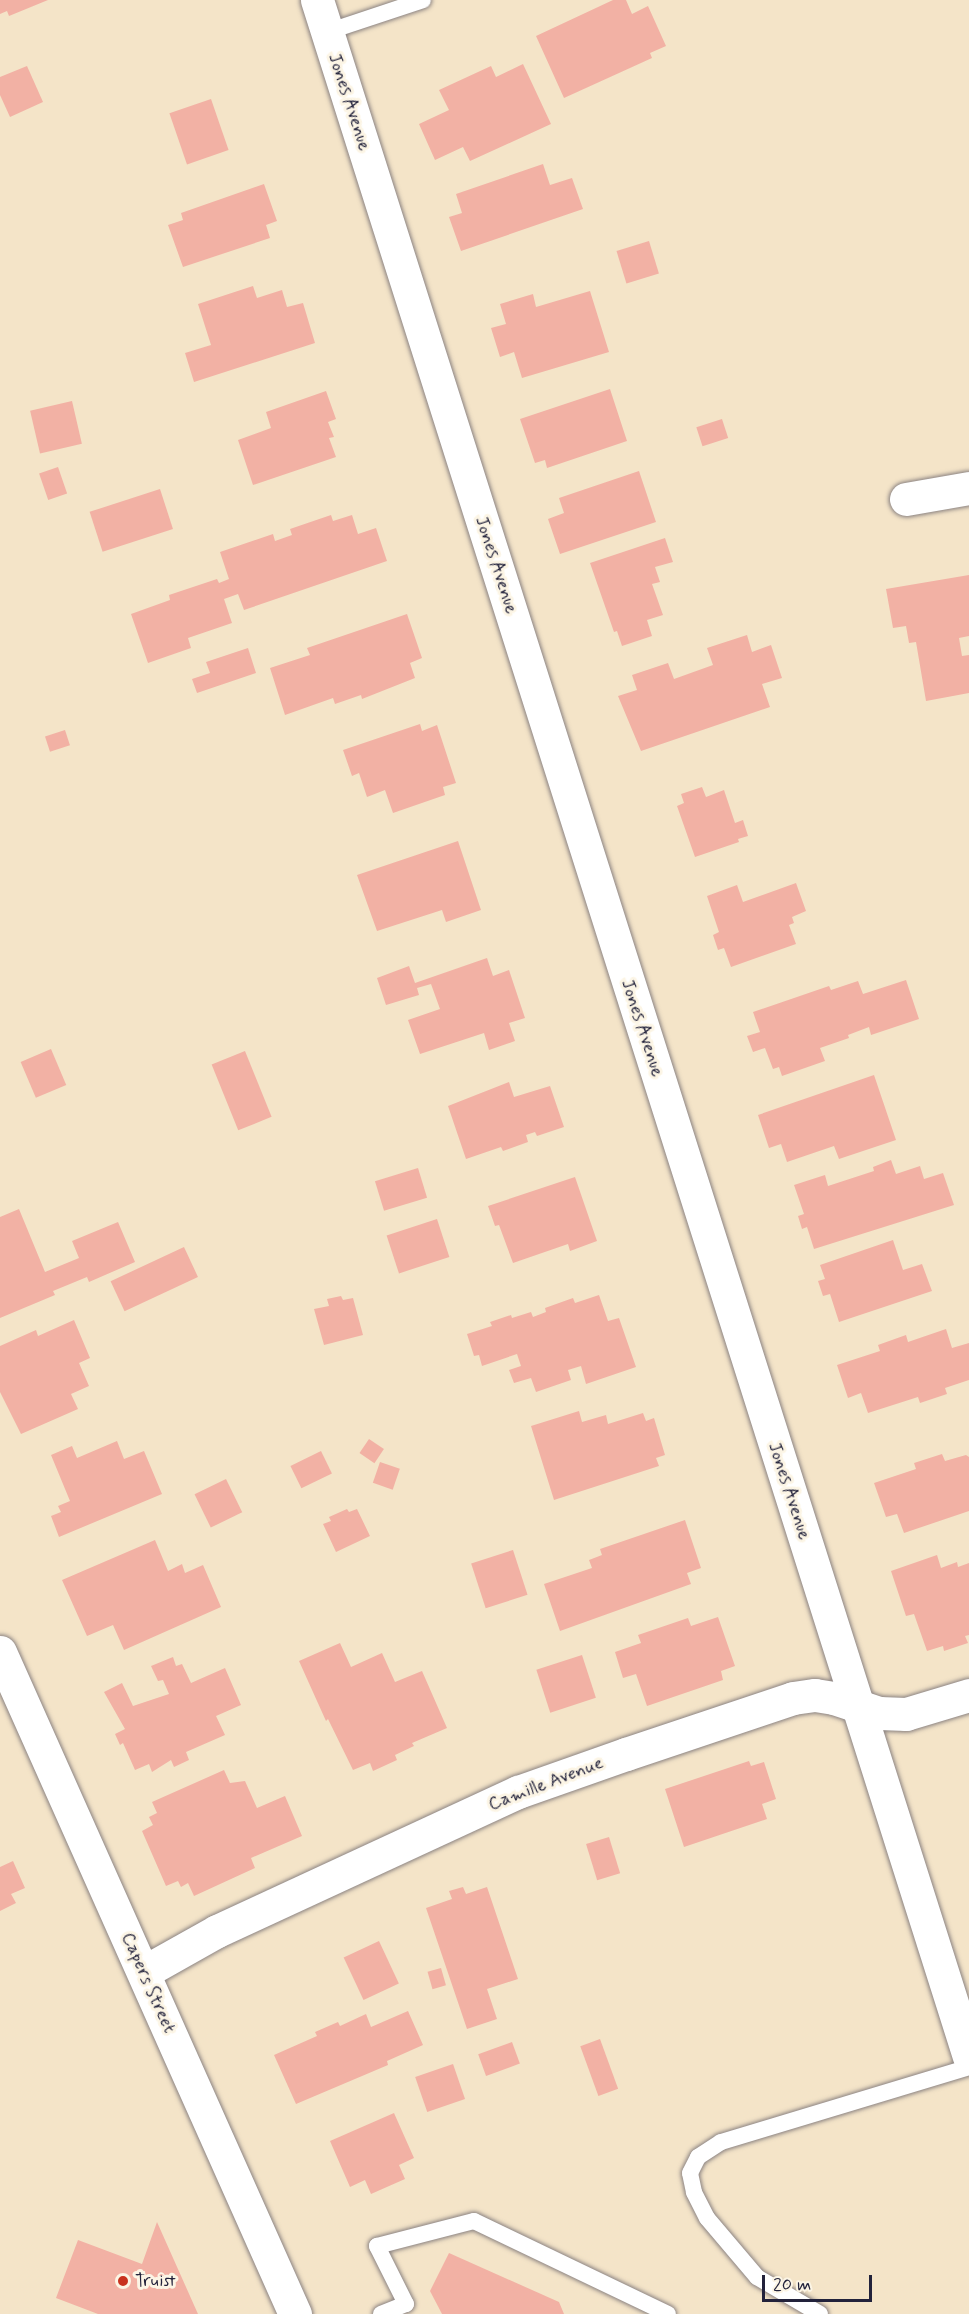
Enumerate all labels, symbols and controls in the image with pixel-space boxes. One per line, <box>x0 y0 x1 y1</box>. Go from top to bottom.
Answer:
street label: Jones Avenue <box>323 49 375 155</box>
street label: Jones Avenue <box>470 512 522 618</box>
street label: Jones Avenue <box>616 975 668 1081</box>
street label: Jones Avenue <box>763 1438 815 1544</box>
street label: Camille Avenue <box>486 1752 606 1816</box>
street label: Capers Street <box>116 1928 180 2038</box>
scale bar <box>765 2263 874 2301</box>
place label: Truist <box>135 2270 176 2292</box>
text: 20 m <box>773 2273 811 2297</box>
marker: Truist <box>116 2274 130 2288</box>

